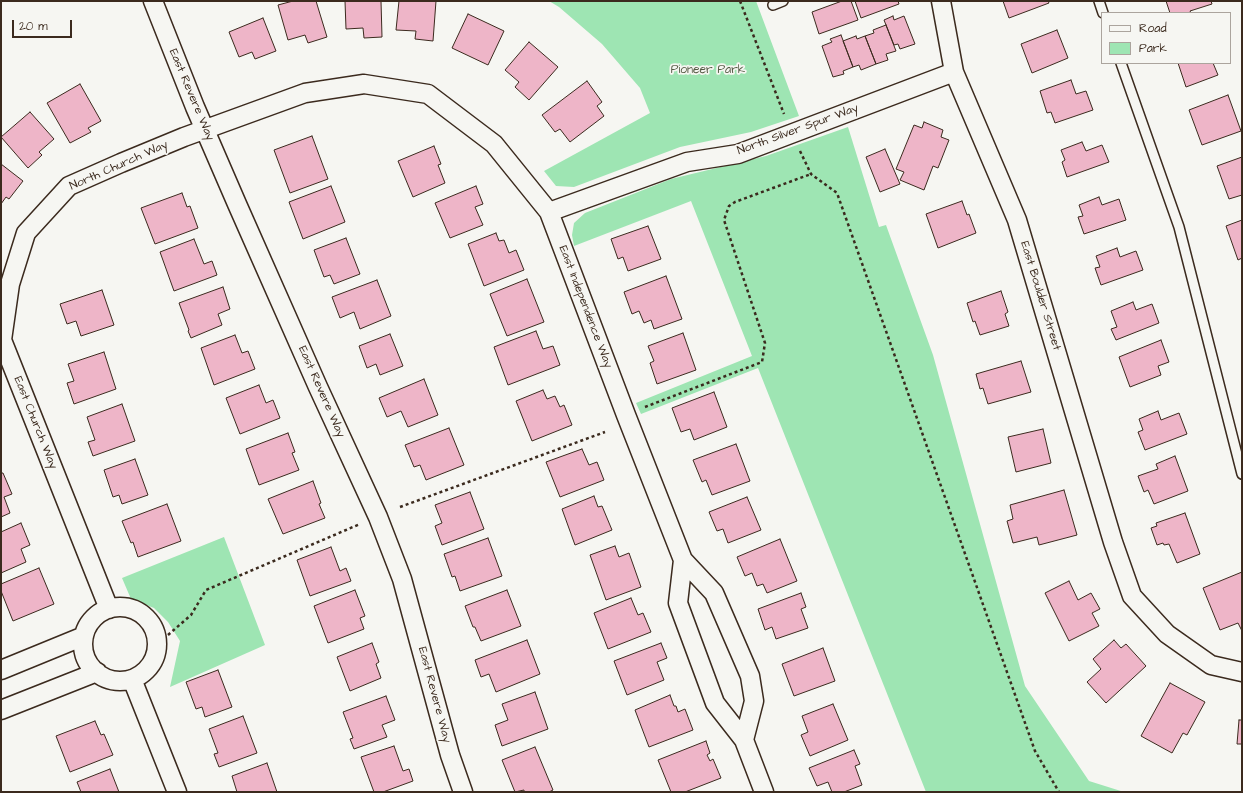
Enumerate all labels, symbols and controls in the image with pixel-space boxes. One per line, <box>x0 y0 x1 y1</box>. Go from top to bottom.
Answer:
scale bar <box>14 12 74 38</box>
legend <box>1101 12 1231 64</box>
text: 20 m <box>19 18 48 35</box>
text: Road <box>1139 20 1167 37</box>
text: Park <box>1139 40 1167 57</box>
street label: East Revere Way <box>165 47 217 143</box>
park label: Pioneer Park <box>671 63 745 77</box>
street label: North Silver Spur Way <box>735 101 861 159</box>
street label: North Church Way <box>68 138 170 194</box>
street label: East Boulder Street <box>1017 240 1063 352</box>
street label: East Independence Way <box>555 244 615 370</box>
street label: East Revere Way <box>294 344 348 440</box>
street label: East Church Way <box>10 375 60 471</box>
street label: East Revere Way <box>414 646 454 744</box>

